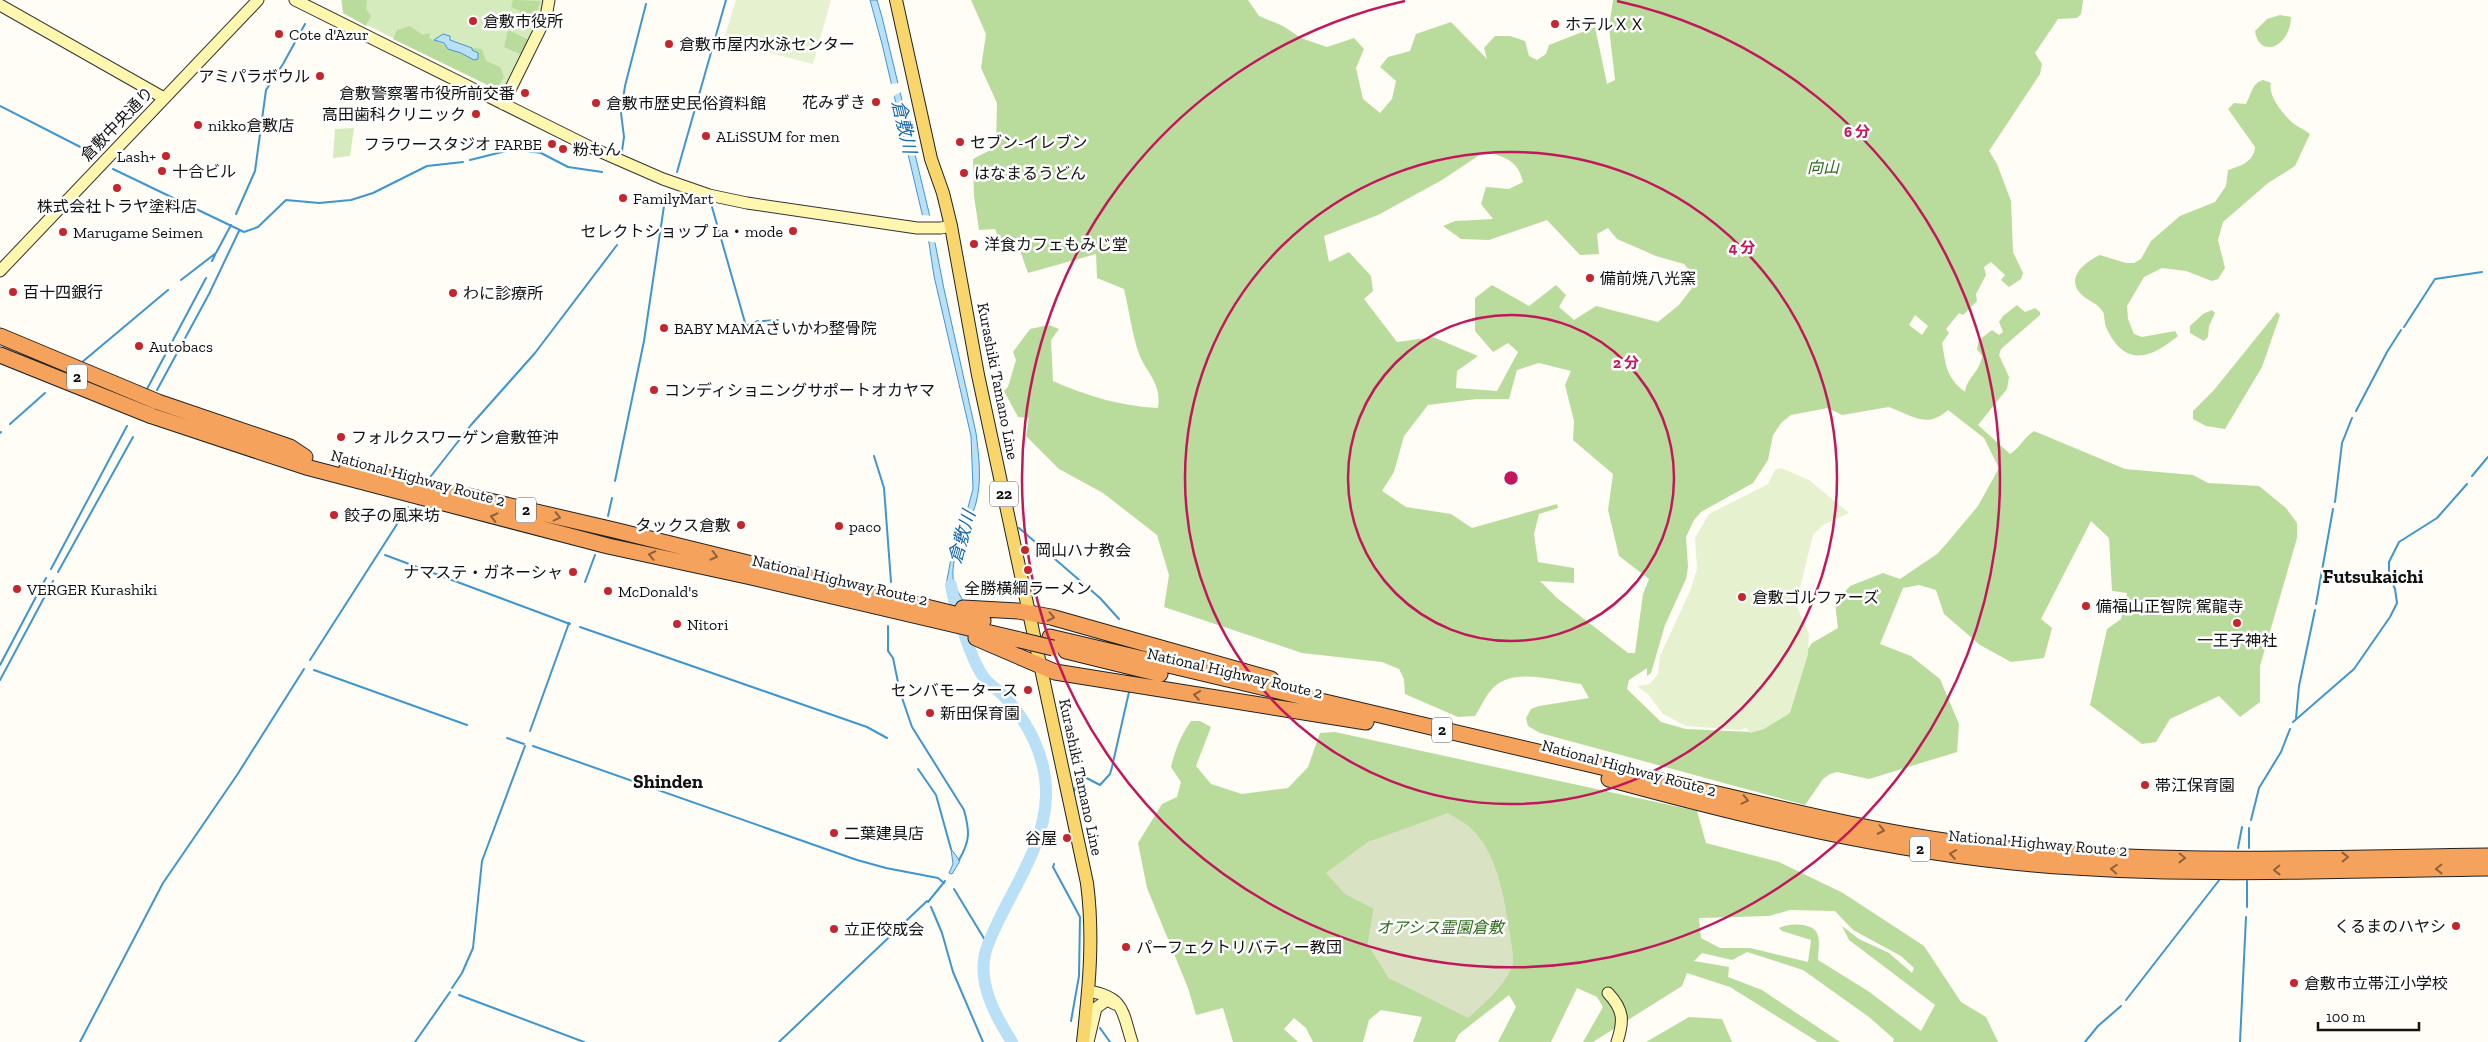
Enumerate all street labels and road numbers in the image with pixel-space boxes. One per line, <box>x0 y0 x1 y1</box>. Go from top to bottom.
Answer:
street label: 倉敷中央通り <box>77 83 157 165</box>
street label: Kurashiki Tamano Line <box>973 301 1023 461</box>
road number: 2 <box>67 364 87 390</box>
street label: National Highway Route 2 <box>329 446 507 510</box>
road number: 22 <box>990 482 1018 506</box>
road number: 2 <box>516 498 536 522</box>
street label: National Highway Route 2 <box>750 551 930 609</box>
street label: National Highway Route 2 <box>1145 644 1325 702</box>
street label: Kurashiki Tamano Line <box>1055 697 1107 857</box>
road number: 2 <box>1432 718 1452 742</box>
street label: National Highway Route 2 <box>1540 736 1718 800</box>
street label: National Highway Route 2 <box>1948 826 2128 860</box>
road number: 2 <box>1910 836 1930 862</box>

